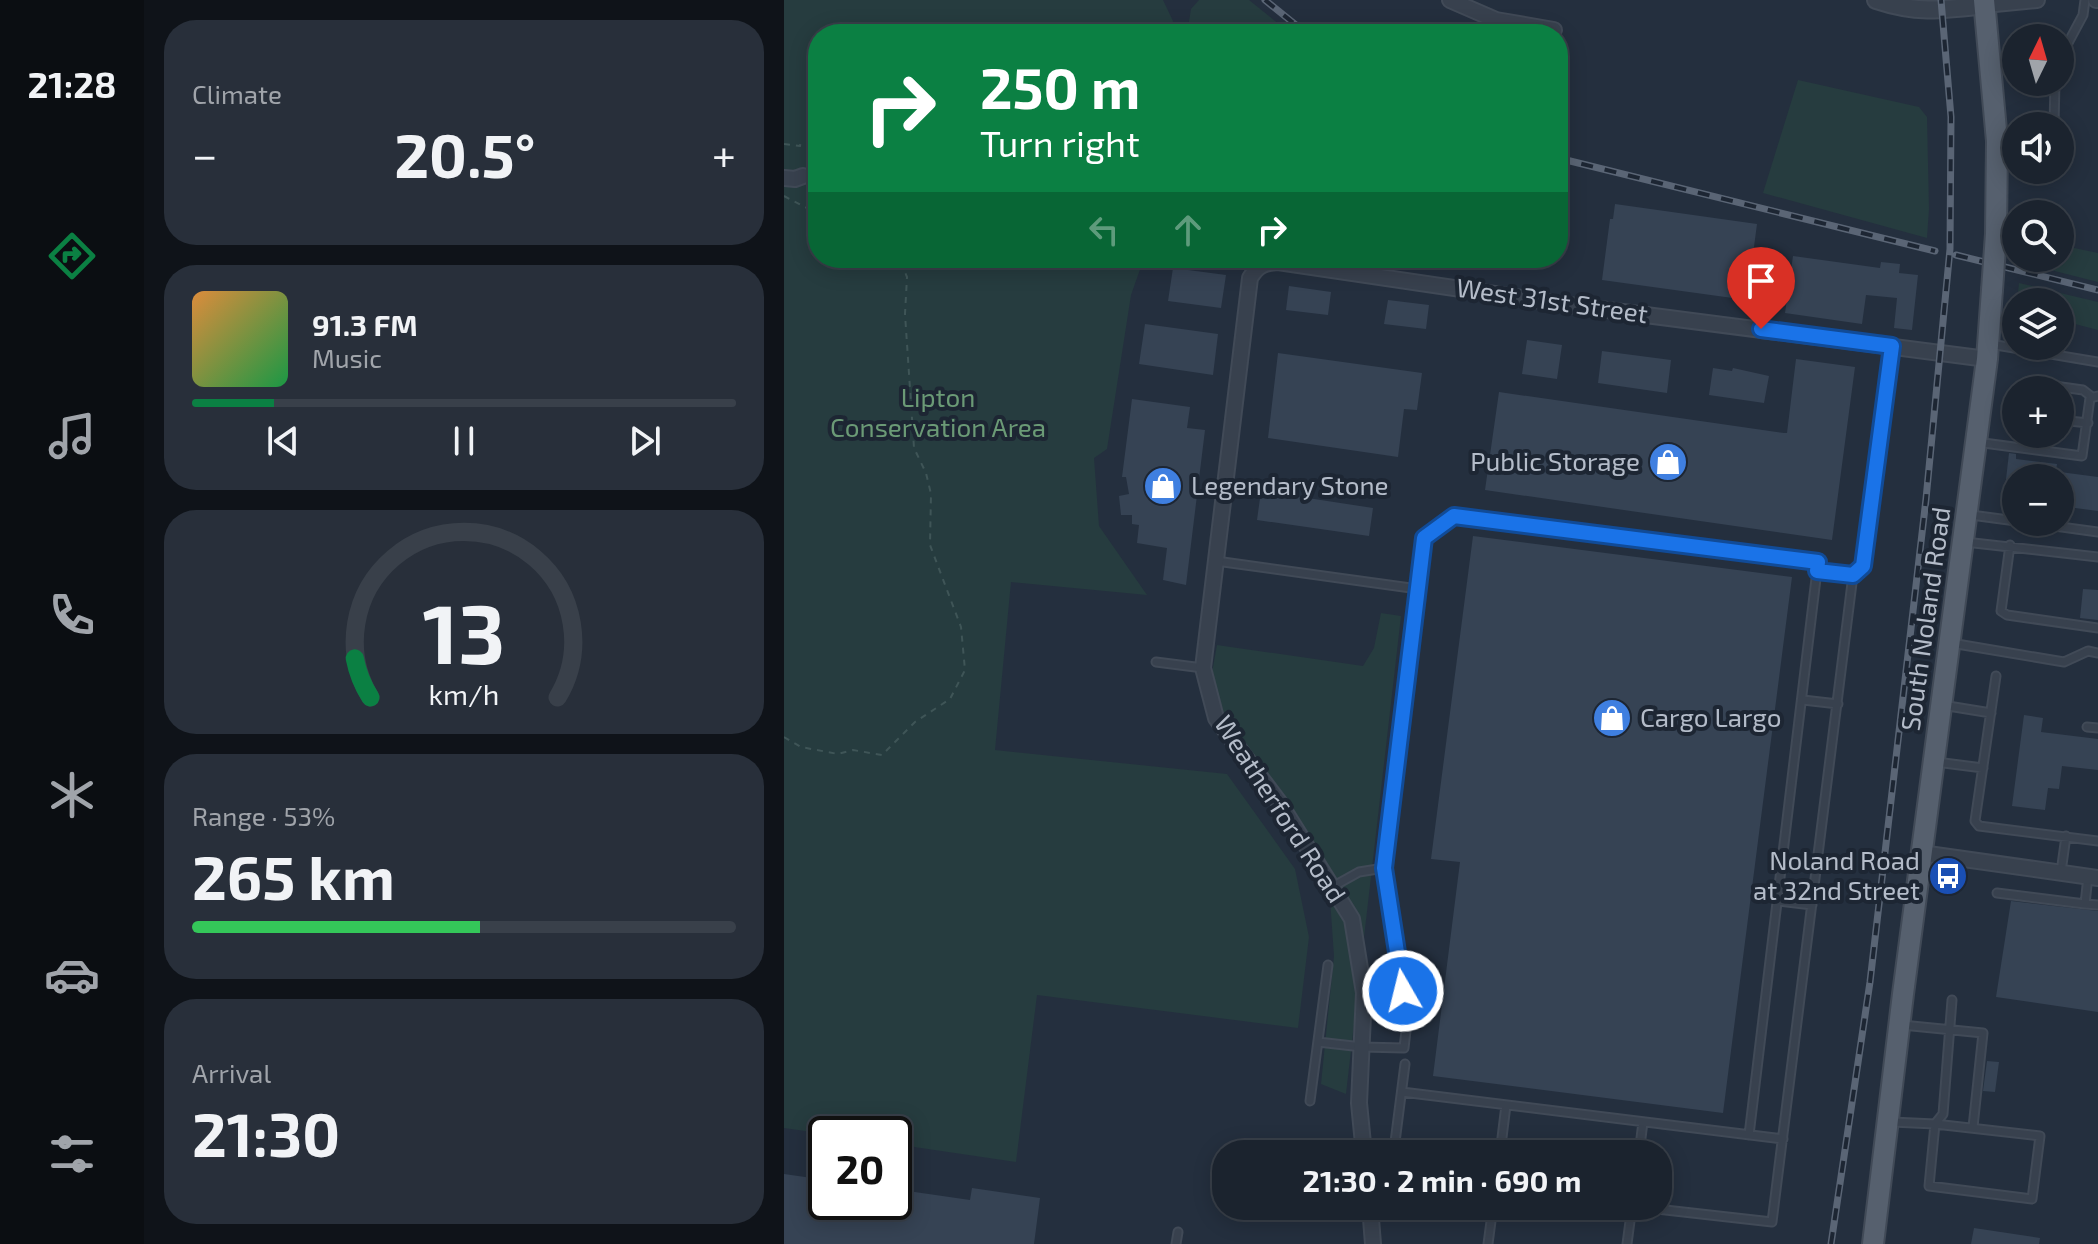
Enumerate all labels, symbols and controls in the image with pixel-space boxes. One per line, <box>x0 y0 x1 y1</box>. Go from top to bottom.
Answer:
north arrow <box>2002 24 2074 96</box>
map controls <box>2002 24 2074 536</box>
text: 250 m <box>980 53 1140 120</box>
icon: right <box>848 56 952 160</box>
text: 21:28 <box>27 62 117 105</box>
text: Climate <box>192 78 282 109</box>
button: sound <box>2002 112 2074 184</box>
text: 20.5° <box>394 118 535 190</box>
text: Turn right <box>980 121 1140 164</box>
text: − <box>192 127 218 180</box>
text: + <box>712 127 736 180</box>
button: search <box>2002 200 2074 272</box>
icon: left <box>1082 208 1126 252</box>
icon: ahead <box>1166 208 1210 252</box>
icon: right <box>1250 208 1294 252</box>
icon: directions <box>44 228 100 284</box>
pin <box>1727 247 1795 329</box>
icon: arrive <box>1739 259 1783 303</box>
street label: West 31st Street <box>1454 271 1650 328</box>
button: layers <box>2002 288 2074 360</box>
text: 91.3 FM <box>312 306 418 342</box>
text: Music <box>312 342 382 373</box>
button: + <box>2002 376 2074 448</box>
park label: Lipton Conservation Area <box>830 381 1046 442</box>
icon: music <box>44 408 100 464</box>
icon: previous <box>261 419 305 463</box>
icon: pause <box>442 419 486 463</box>
icon: next <box>623 419 667 463</box>
shop icon: Public Storage <box>1647 441 1689 483</box>
place label: Public Storage <box>1470 445 1640 476</box>
button: − <box>2002 464 2074 536</box>
shop icon: Legendary Stone <box>1142 465 1184 507</box>
place label: Legendary Stone <box>1191 469 1389 500</box>
street label: South Noland Road <box>1893 505 1956 733</box>
text: 13 <box>422 581 506 681</box>
icon: phone <box>44 587 100 643</box>
text: km/h <box>429 676 499 711</box>
shop icon: Cargo Largo <box>1591 697 1633 739</box>
place label: Cargo Largo <box>1640 701 1782 732</box>
street label: Weatherford Road <box>1209 709 1353 908</box>
icon: climate <box>44 767 100 823</box>
text: Range · 53% <box>192 800 335 831</box>
text: 265 km <box>192 840 395 912</box>
place label: Noland Road at 32nd Street <box>1753 844 1920 905</box>
bus stop icon: Noland Road at 32nd Street <box>1927 855 1969 897</box>
icon: car <box>44 947 100 1003</box>
position arrow <box>1361 949 1445 1033</box>
text: Arrival <box>192 1057 271 1088</box>
text: 21:30 <box>192 1097 340 1169</box>
speed limit sign: 20 <box>808 1116 912 1220</box>
icon: filters <box>44 1126 100 1182</box>
text: 21:30 · 2 min · 690 m <box>1303 1162 1581 1198</box>

